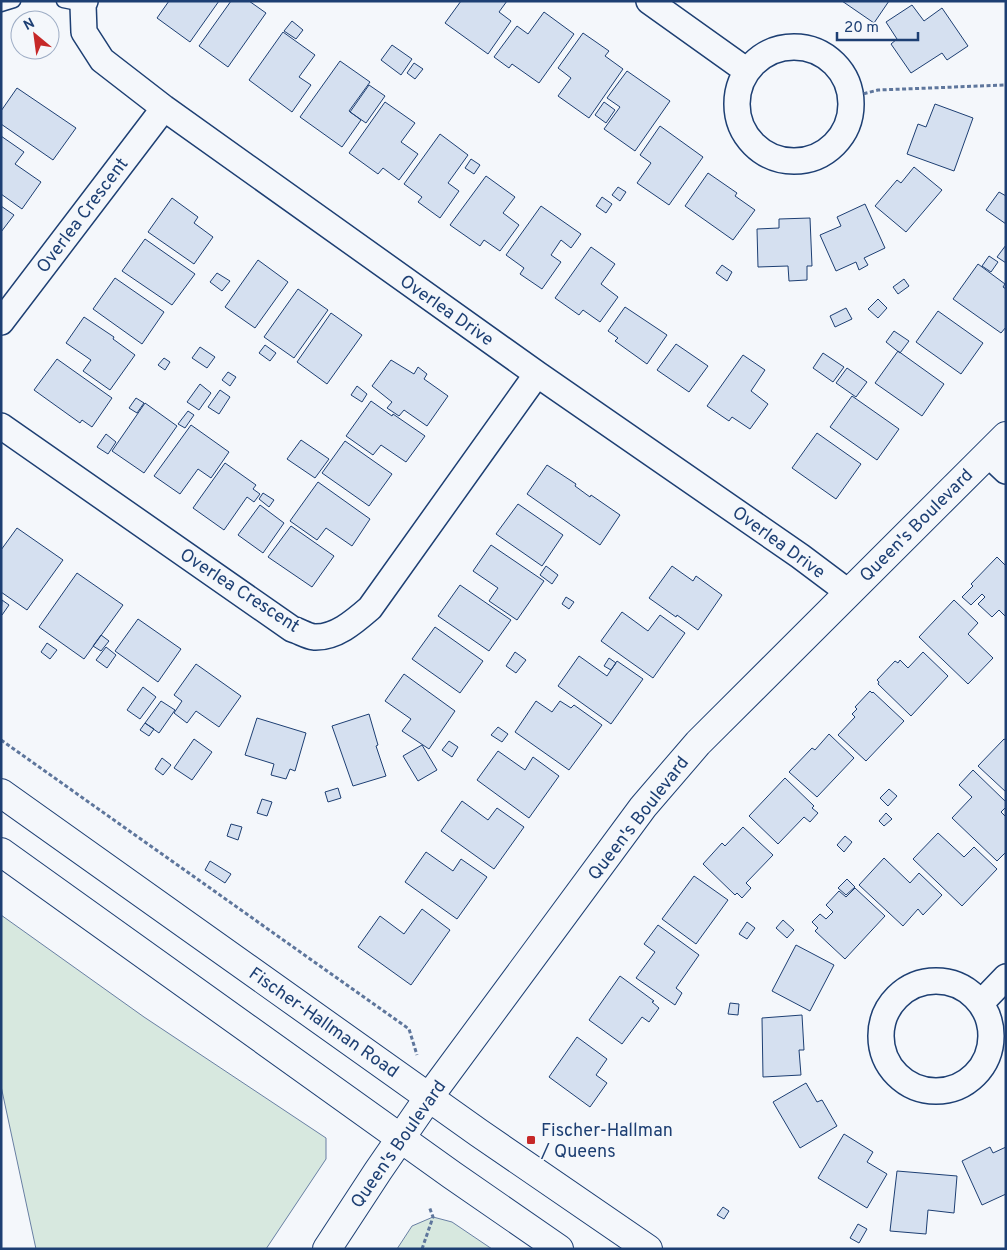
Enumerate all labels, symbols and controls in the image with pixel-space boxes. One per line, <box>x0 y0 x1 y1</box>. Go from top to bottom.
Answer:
north arrow <box>10 10 60 60</box>
scale bar <box>837 10 918 42</box>
text: N <box>21 15 38 35</box>
text: 20 m <box>844 19 879 38</box>
street label: Overlea Crescent <box>32 154 134 278</box>
street label: Overlea Drive <box>395 270 498 352</box>
street label: Queen's Boulevard <box>855 464 979 588</box>
street label: Overlea Drive <box>727 502 829 585</box>
street label: Overlea Crescent <box>175 544 304 639</box>
street label: Queen's Boulevard <box>584 752 695 886</box>
street label: Fischer-Hallman Road <box>244 963 403 1084</box>
street label: Queen's Boulevard <box>346 1076 452 1213</box>
place label: Fischer-Hallman / Queens <box>540 1120 673 1164</box>
marker: Fischer-Hallman / Queens <box>525 1134 537 1146</box>

